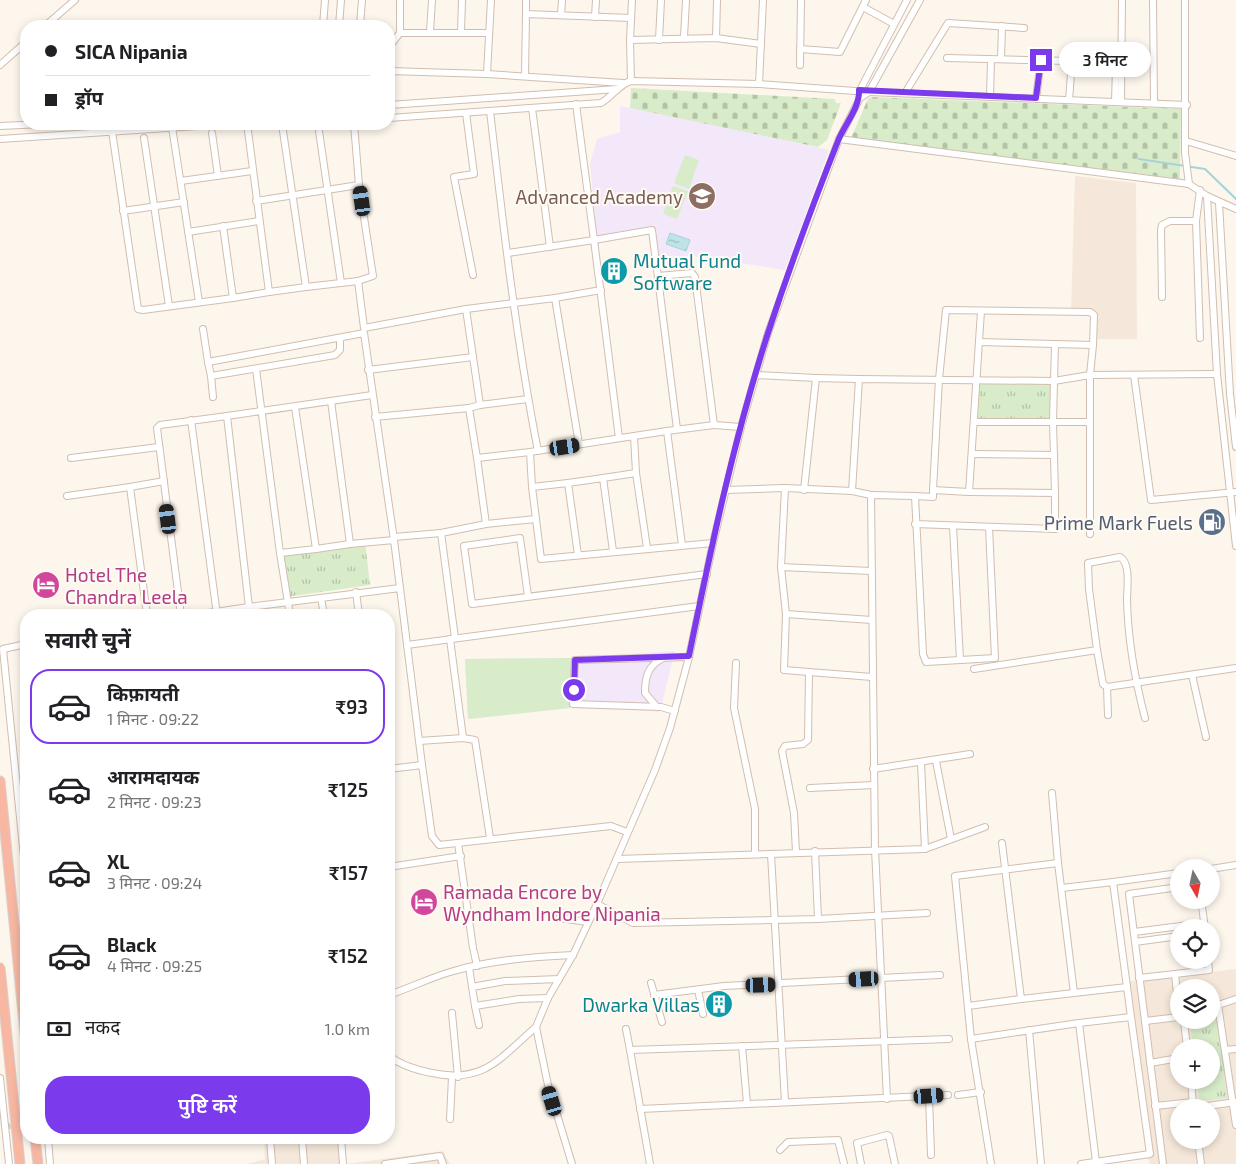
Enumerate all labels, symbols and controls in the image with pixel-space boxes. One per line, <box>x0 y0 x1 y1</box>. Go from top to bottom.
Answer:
text: SICA Nipania <box>75 40 188 63</box>
callout: 3 मिनट <box>1058 42 1151 78</box>
route end <box>1030 49 1052 71</box>
text: 3 मिनट <box>1083 50 1127 69</box>
text: ड्रॉप <box>75 86 103 109</box>
school or university icon: Advanced Academy <box>687 181 717 211</box>
car <box>352 185 371 217</box>
place label: Advanced Academy <box>516 185 683 208</box>
place label: Mutual Fund Software <box>633 249 741 294</box>
building icon: Mutual Fund Software <box>599 256 629 286</box>
car <box>549 437 580 457</box>
car <box>158 503 177 535</box>
fuel station icon: Prime Mark Fuels <box>1197 507 1227 537</box>
place label: Prime Mark Fuels <box>1044 511 1193 534</box>
place label: Hotel The Chandra Leela <box>65 563 188 608</box>
hotel icon: Hotel The Chandra Leela <box>31 570 61 600</box>
text: सवारी चुनें <box>45 626 131 652</box>
route start <box>563 679 585 701</box>
text: किफ़ायती <box>107 682 179 705</box>
icon: car <box>47 684 92 729</box>
text: ₹93 <box>335 695 368 718</box>
text: 1 मिनट · 09:22 <box>107 709 199 728</box>
text: आरामदायक <box>107 765 199 788</box>
icon: car <box>47 767 92 812</box>
text: ₹125 <box>328 778 368 801</box>
text: 2 मिनट · 09:23 <box>107 792 202 811</box>
icon: car <box>47 850 92 895</box>
text: XL <box>107 850 129 873</box>
north arrow <box>1170 859 1220 909</box>
map controls <box>1170 859 1220 1149</box>
text: ₹157 <box>329 861 368 884</box>
text: 3 मिनट · 09:24 <box>107 873 202 892</box>
place label: Ramada Encore by Wyndham Indore Nipania <box>443 880 661 925</box>
hotel icon: Ramada Encore by Wyndham Indore Nipania <box>409 887 439 917</box>
button: locate <box>1170 919 1220 969</box>
icon: car <box>47 933 92 978</box>
text: Black <box>107 933 157 956</box>
text: ₹152 <box>328 944 368 967</box>
text: 4 मिनट · 09:25 <box>107 956 202 975</box>
car <box>848 971 879 987</box>
car <box>745 977 776 993</box>
button: layers <box>1170 979 1220 1029</box>
building icon: Dwarka Villas <box>704 989 734 1019</box>
place label: Dwarka Villas <box>582 993 700 1016</box>
icon: cash <box>45 1015 73 1043</box>
text: नकद <box>85 1015 120 1038</box>
text: 1.0 km <box>325 1019 370 1038</box>
button: + <box>1170 1039 1220 1089</box>
button: पुष्टि करें <box>45 1076 370 1134</box>
car <box>540 1084 563 1118</box>
car <box>913 1087 944 1105</box>
button: − <box>1170 1099 1220 1149</box>

